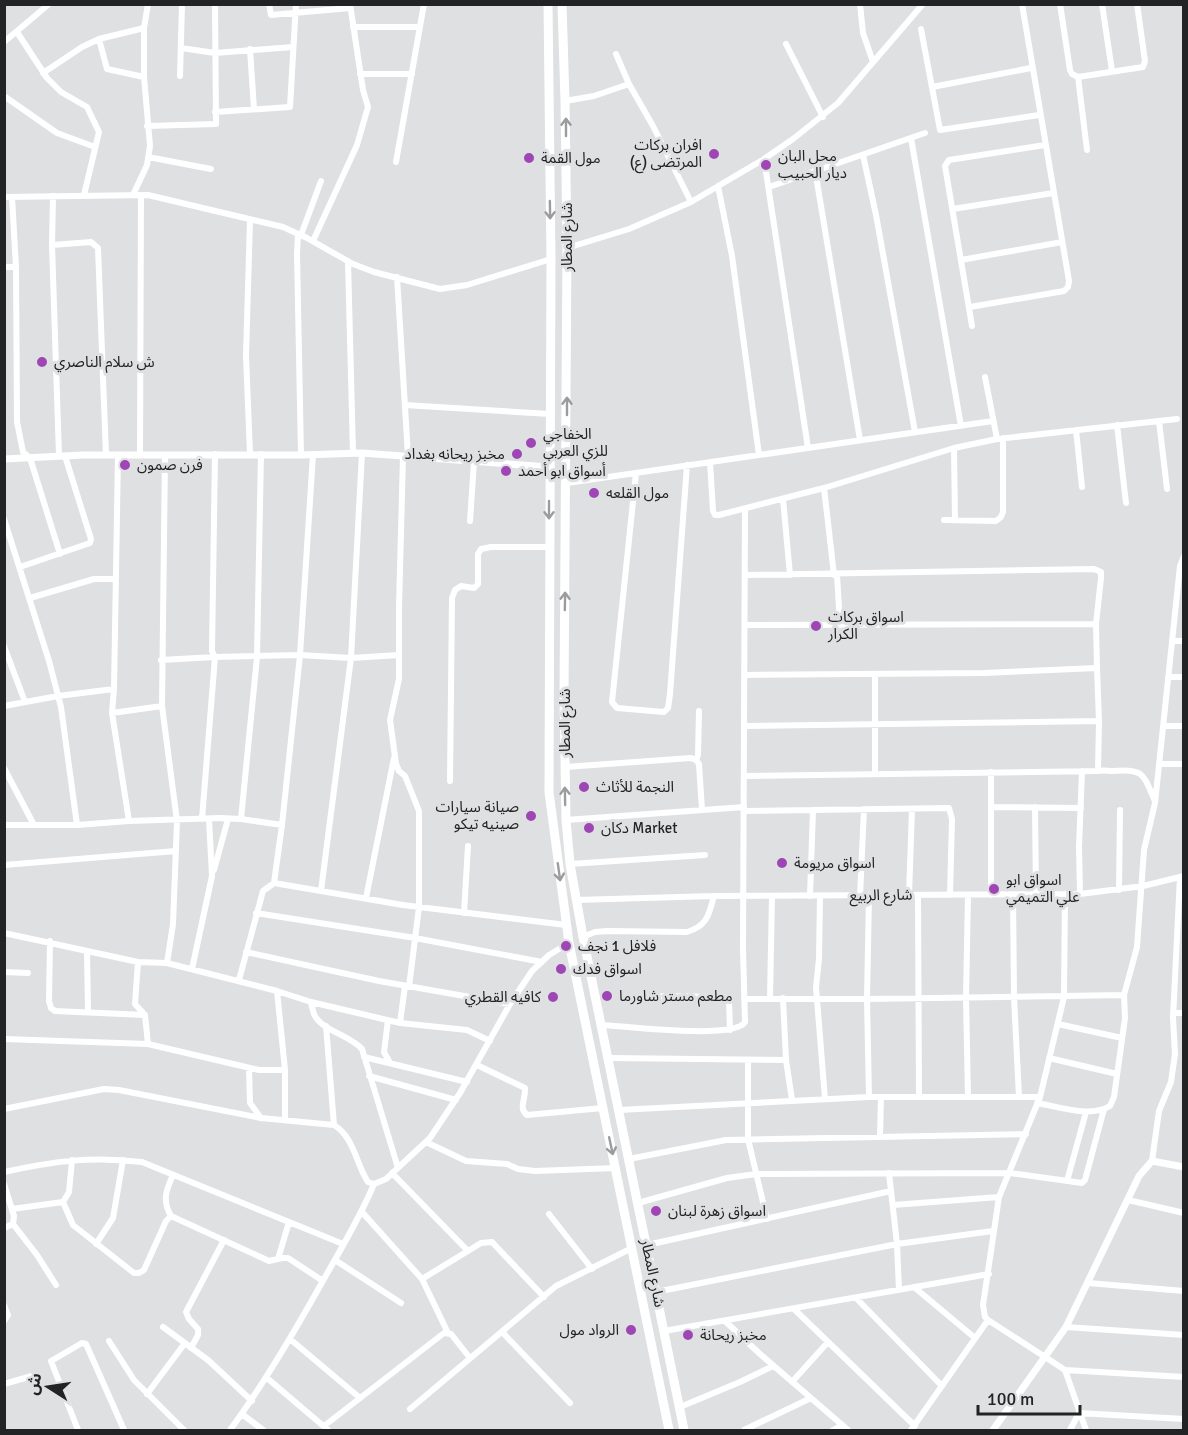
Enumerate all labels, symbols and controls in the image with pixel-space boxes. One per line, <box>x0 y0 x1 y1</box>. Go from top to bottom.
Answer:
one-way arrow <box>560 117 572 137</box>
place label: افران بركات المرتضى (ع) <box>630 136 702 174</box>
marker: افران بركات المرتضى (ع) <box>707 147 721 161</box>
place label: محل البان ديار الحبيب <box>778 147 847 182</box>
place label: مول القمة <box>541 149 601 167</box>
marker: مول القمة <box>522 151 536 165</box>
marker: محل البان ديار الحبيب <box>759 158 773 172</box>
one-way arrow <box>545 199 556 219</box>
street label: شارع المطار <box>558 202 579 273</box>
place label: ش سلام الناصري <box>54 353 155 373</box>
marker: ش سلام الناصري <box>35 355 49 369</box>
one-way arrow <box>561 396 573 416</box>
place label: الخفاجي للزي العربي <box>543 425 608 462</box>
marker: الخفاجي للزي العربي <box>524 436 538 450</box>
place label: مخبز ريحانه بغداد <box>405 445 505 463</box>
marker: مخبز ريحانه بغداد <box>510 447 524 461</box>
place label: فرن صمون <box>137 456 203 474</box>
marker: فرن صمون <box>118 458 132 472</box>
place label: أسواق ابو أحمد <box>518 462 606 480</box>
marker: أسواق ابو أحمد <box>499 464 513 478</box>
place label: مول القلعه <box>606 484 669 502</box>
marker: مول القلعه <box>587 486 601 500</box>
one-way arrow <box>543 499 555 519</box>
one-way arrow <box>559 591 571 611</box>
place label: اسواق بركات الكرار <box>827 608 904 643</box>
marker: اسواق بركات الكرار <box>809 619 823 633</box>
street label: شارع المطار <box>556 688 577 759</box>
place label: النجمة للأثاث <box>596 778 674 796</box>
marker: النجمة للأثاث <box>577 780 591 794</box>
one-way arrow <box>560 786 571 806</box>
place label: صيانة سيارات صينيه تيكو <box>436 798 519 833</box>
marker: صيانة سيارات صينيه تيكو <box>524 809 538 823</box>
place label: دكان Market <box>601 819 678 837</box>
marker: دكان Market <box>582 821 596 835</box>
place label: اسواق مريومة <box>794 854 875 872</box>
marker: اسواق مريومة <box>775 856 789 870</box>
one-way arrow <box>553 862 564 882</box>
place label: اسواق ابو علي التميمي <box>1006 871 1080 908</box>
marker: اسواق ابو علي التميمي <box>987 882 1001 896</box>
street label: شارع الربيع <box>849 885 913 908</box>
place label: فلافل 1 نجف <box>578 937 656 955</box>
marker: فلافل 1 نجف <box>559 939 573 953</box>
place label: اسواق فدك <box>573 960 642 978</box>
marker: اسواق فدك <box>554 962 568 976</box>
place label: مطعم مستر شاورما <box>619 987 733 1007</box>
place label: كافيه القطري <box>465 988 542 1008</box>
marker: مطعم مستر شاورما <box>600 989 614 1003</box>
marker: كافيه القطري <box>546 990 560 1004</box>
one-way arrow <box>606 1136 617 1156</box>
place label: اسواق زهرة لبنان <box>668 1202 766 1220</box>
marker: اسواق زهرة لبنان <box>649 1204 663 1218</box>
street label: شارع المطار <box>634 1236 669 1310</box>
place label: الرواد مول <box>559 1321 619 1339</box>
marker: الرواد مول <box>624 1323 638 1337</box>
place label: مخبز ريحانة <box>700 1326 767 1344</box>
marker: مخبز ريحانة <box>681 1328 695 1342</box>
north arrow <box>18 1357 78 1417</box>
text: ش <box>22 1371 46 1397</box>
scale bar <box>978 1378 1080 1416</box>
text: 100 m <box>987 1388 1034 1410</box>

